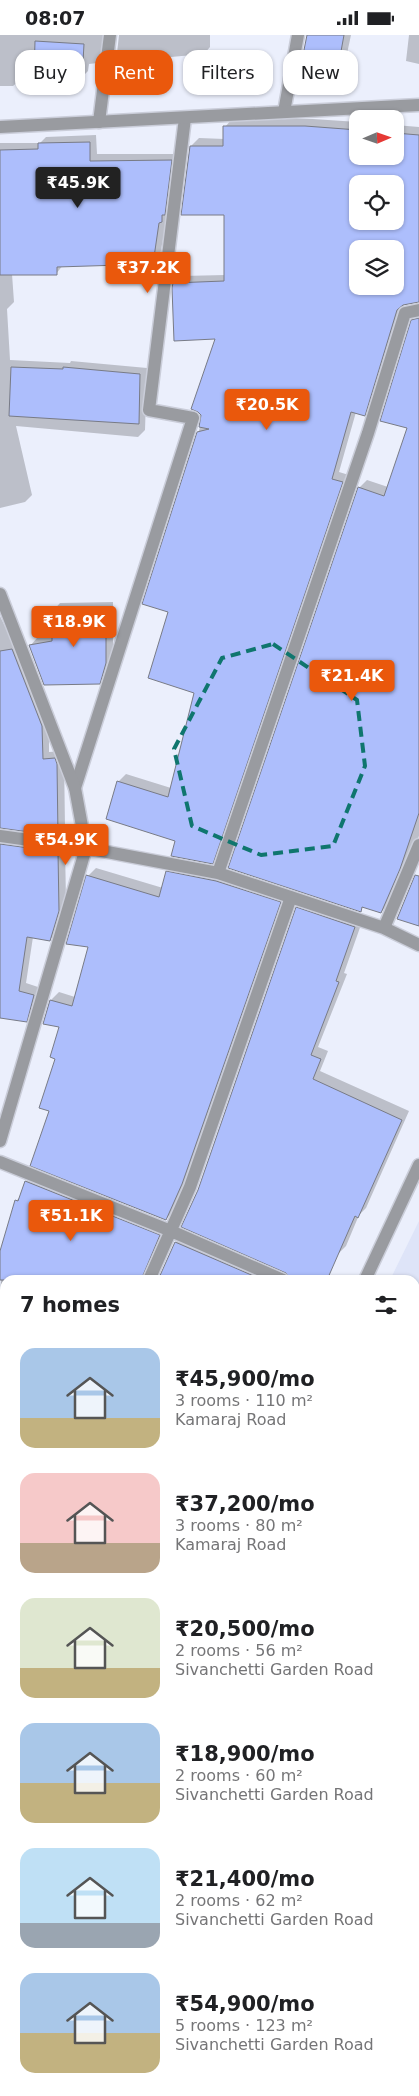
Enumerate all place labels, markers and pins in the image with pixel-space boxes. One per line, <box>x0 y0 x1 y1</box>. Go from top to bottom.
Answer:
pin: ₹45.9K <box>37 167 119 209</box>
pin: ₹37.2K <box>107 251 189 294</box>
pin: ₹20.5K <box>226 389 308 431</box>
pin: ₹18.9K <box>33 605 115 648</box>
pin: ₹21.4K <box>311 659 393 702</box>
pin: ₹54.9K <box>25 823 107 866</box>
pin: ₹51.1K <box>30 1199 112 1242</box>

